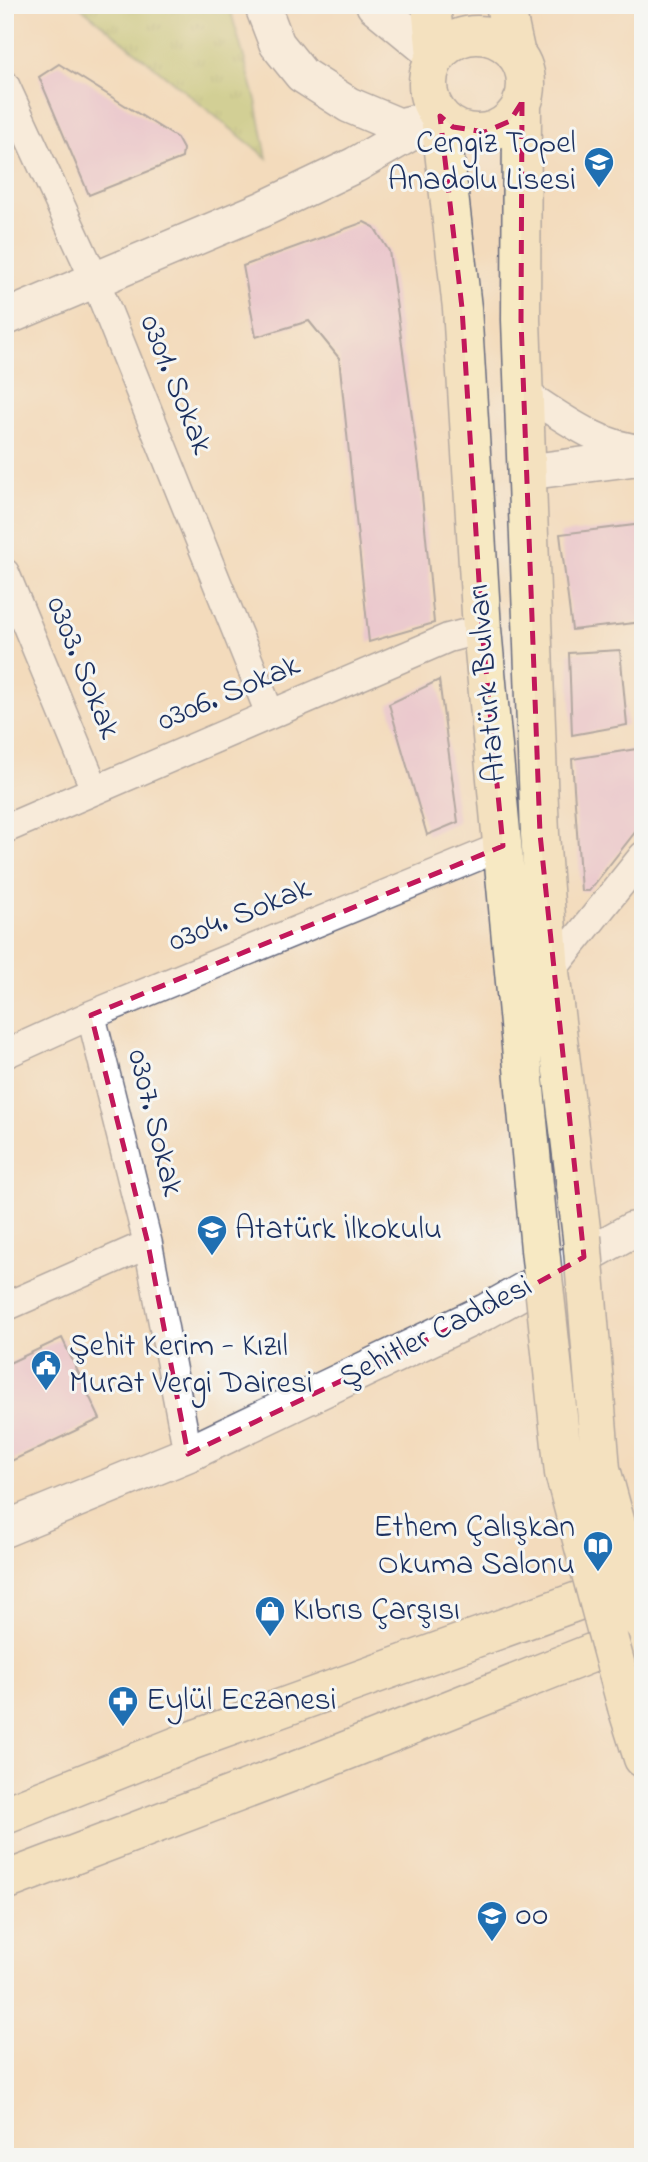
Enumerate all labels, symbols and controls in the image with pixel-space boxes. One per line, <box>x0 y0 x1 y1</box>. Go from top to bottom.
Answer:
place label: Cengiz Topel Anadolu Lisesi <box>388 121 576 205</box>
school or university icon: Cengiz Topel Anadolu Lisesi <box>582 145 616 189</box>
street label: 0301. Sokak <box>126 308 225 463</box>
street label: Atatürk Bulvarı <box>456 582 520 784</box>
street label: 0303. Sokak <box>32 590 132 747</box>
street label: 0306. Sokak <box>150 642 309 745</box>
street label: 0304. Sokak <box>162 866 319 966</box>
street label: 0307. Sokak <box>113 1044 195 1202</box>
place label: Atatürk İlkokulu <box>235 1207 442 1254</box>
school or university icon: Atatürk İlkokulu <box>195 1213 229 1257</box>
street label: Şehitler Caddesi <box>331 1264 541 1402</box>
place label: Şehit Kerim - Kızıl Murat Vergi Dairesi <box>69 1324 313 1408</box>
public building icon: Şehit Kerim - Kızıl Murat Vergi Dairesi <box>29 1348 63 1392</box>
place label: Ethem Çalışkan Okuma Salonu <box>373 1505 575 1589</box>
library icon: Ethem Çalışkan Okuma Salonu <box>581 1529 615 1573</box>
place label: Kıbrıs Çarşısı <box>293 1588 460 1635</box>
shop icon: Kıbrıs Çarşısı <box>253 1594 287 1638</box>
place label: Eylül Eczanesi <box>146 1678 337 1725</box>
pharmacy icon: Eylül Eczanesi <box>106 1684 140 1728</box>
place label: oo <box>515 1893 548 1940</box>
school or university icon: oo <box>475 1899 509 1943</box>

